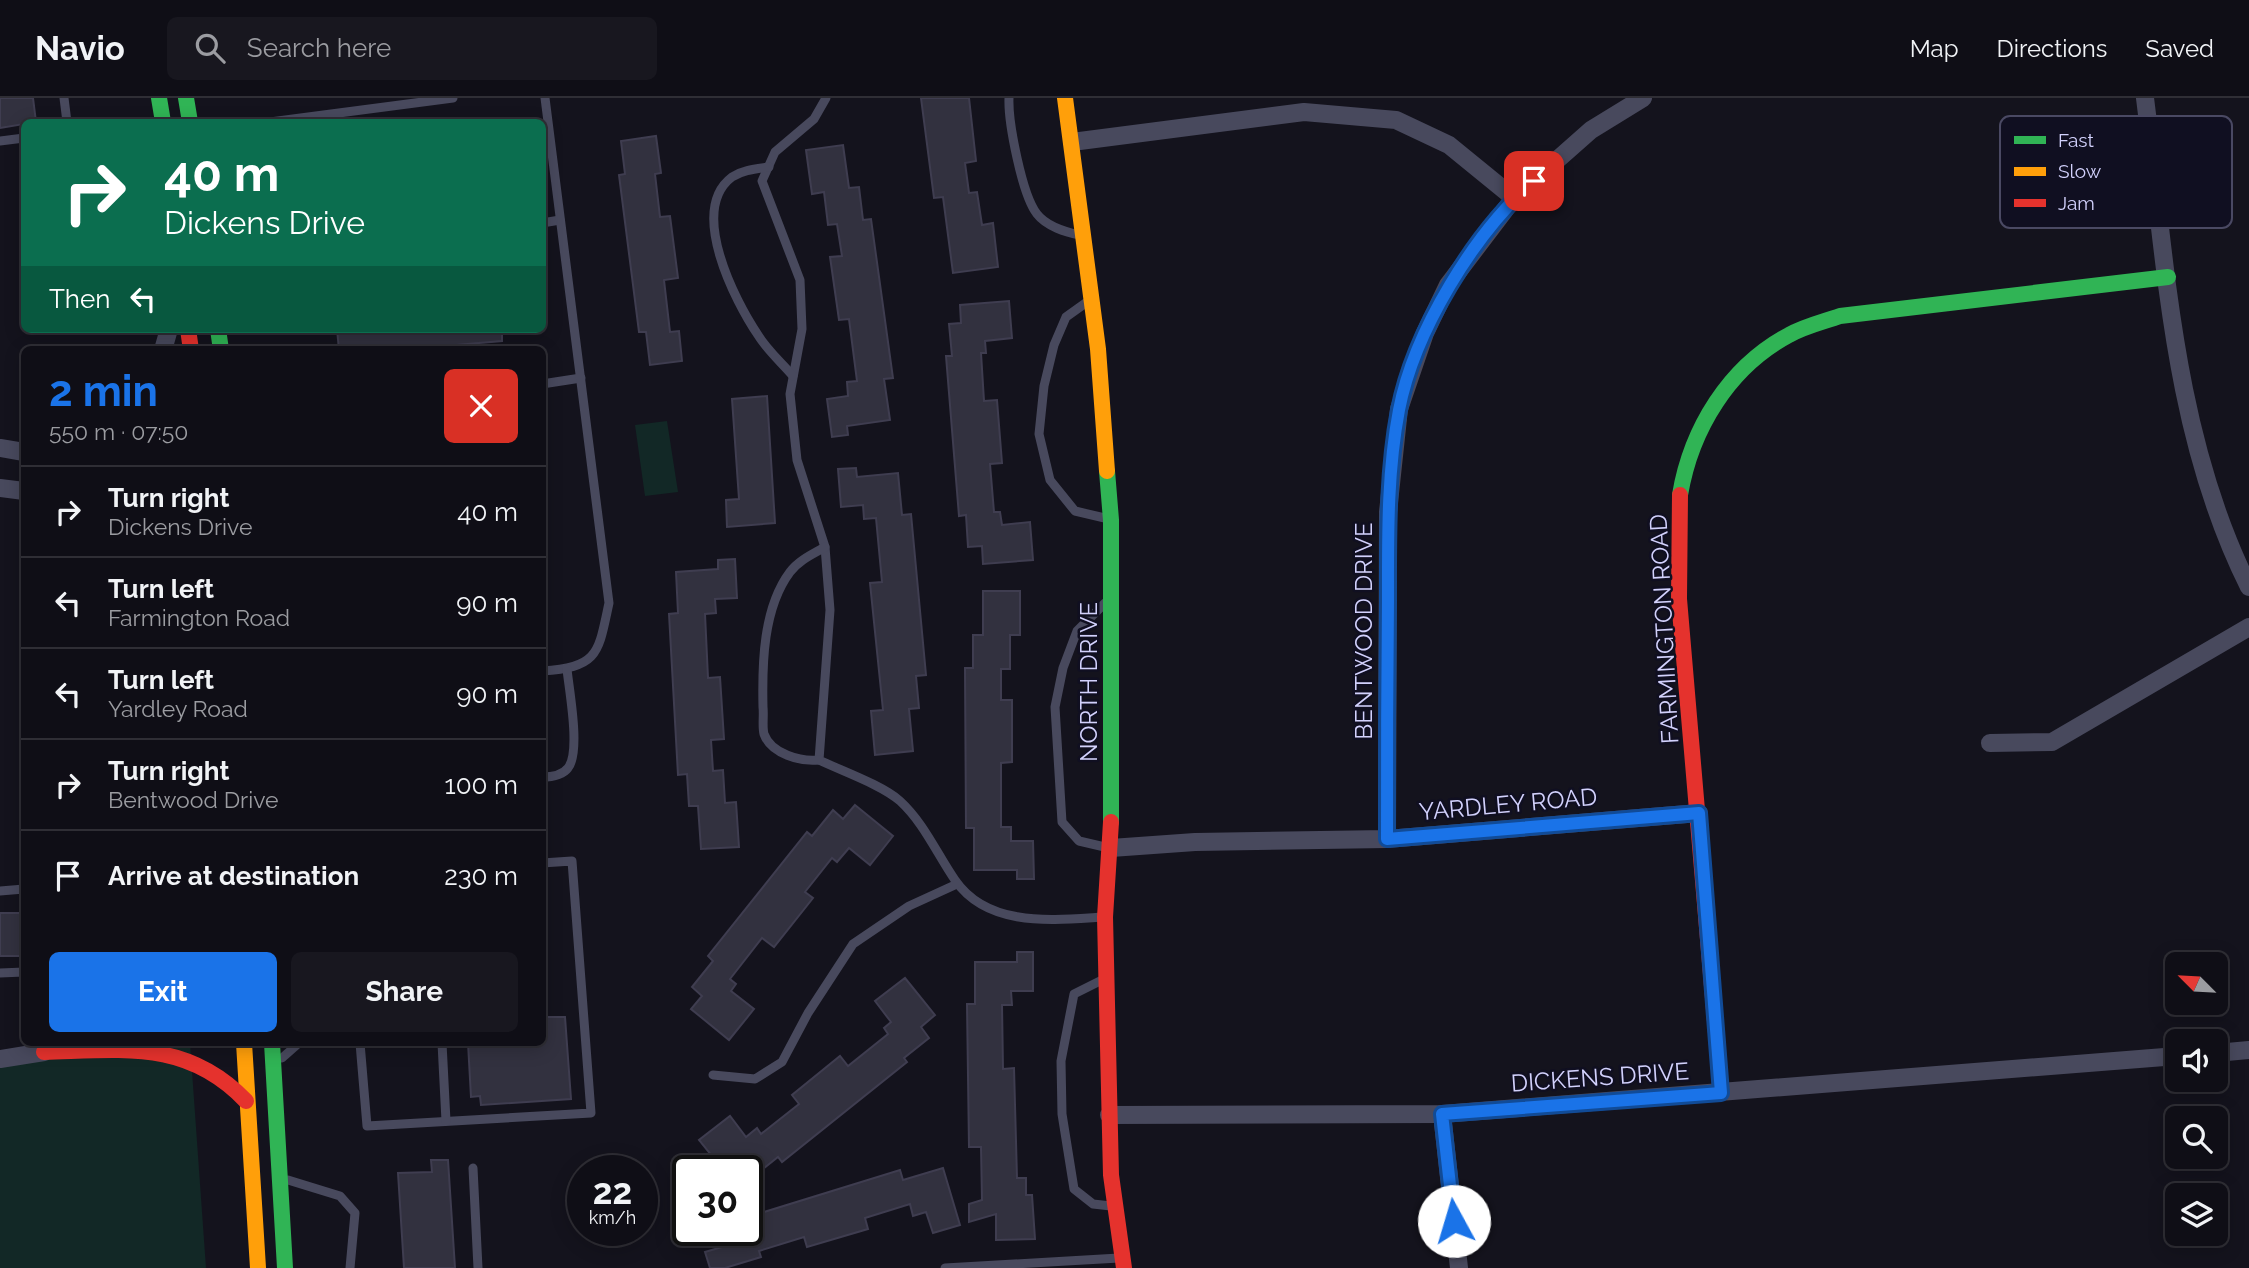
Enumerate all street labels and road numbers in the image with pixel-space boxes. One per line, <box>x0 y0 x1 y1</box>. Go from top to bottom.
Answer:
street label: FARMINGTON ROAD <box>1643 513 1685 745</box>
street label: BENTWOOD DRIVE <box>1349 522 1378 740</box>
street label: NORTH DRIVE <box>1074 602 1103 762</box>
street label: YARDLEY ROAD <box>1418 782 1598 826</box>
street label: DICKENS DRIVE <box>1510 1056 1690 1098</box>

